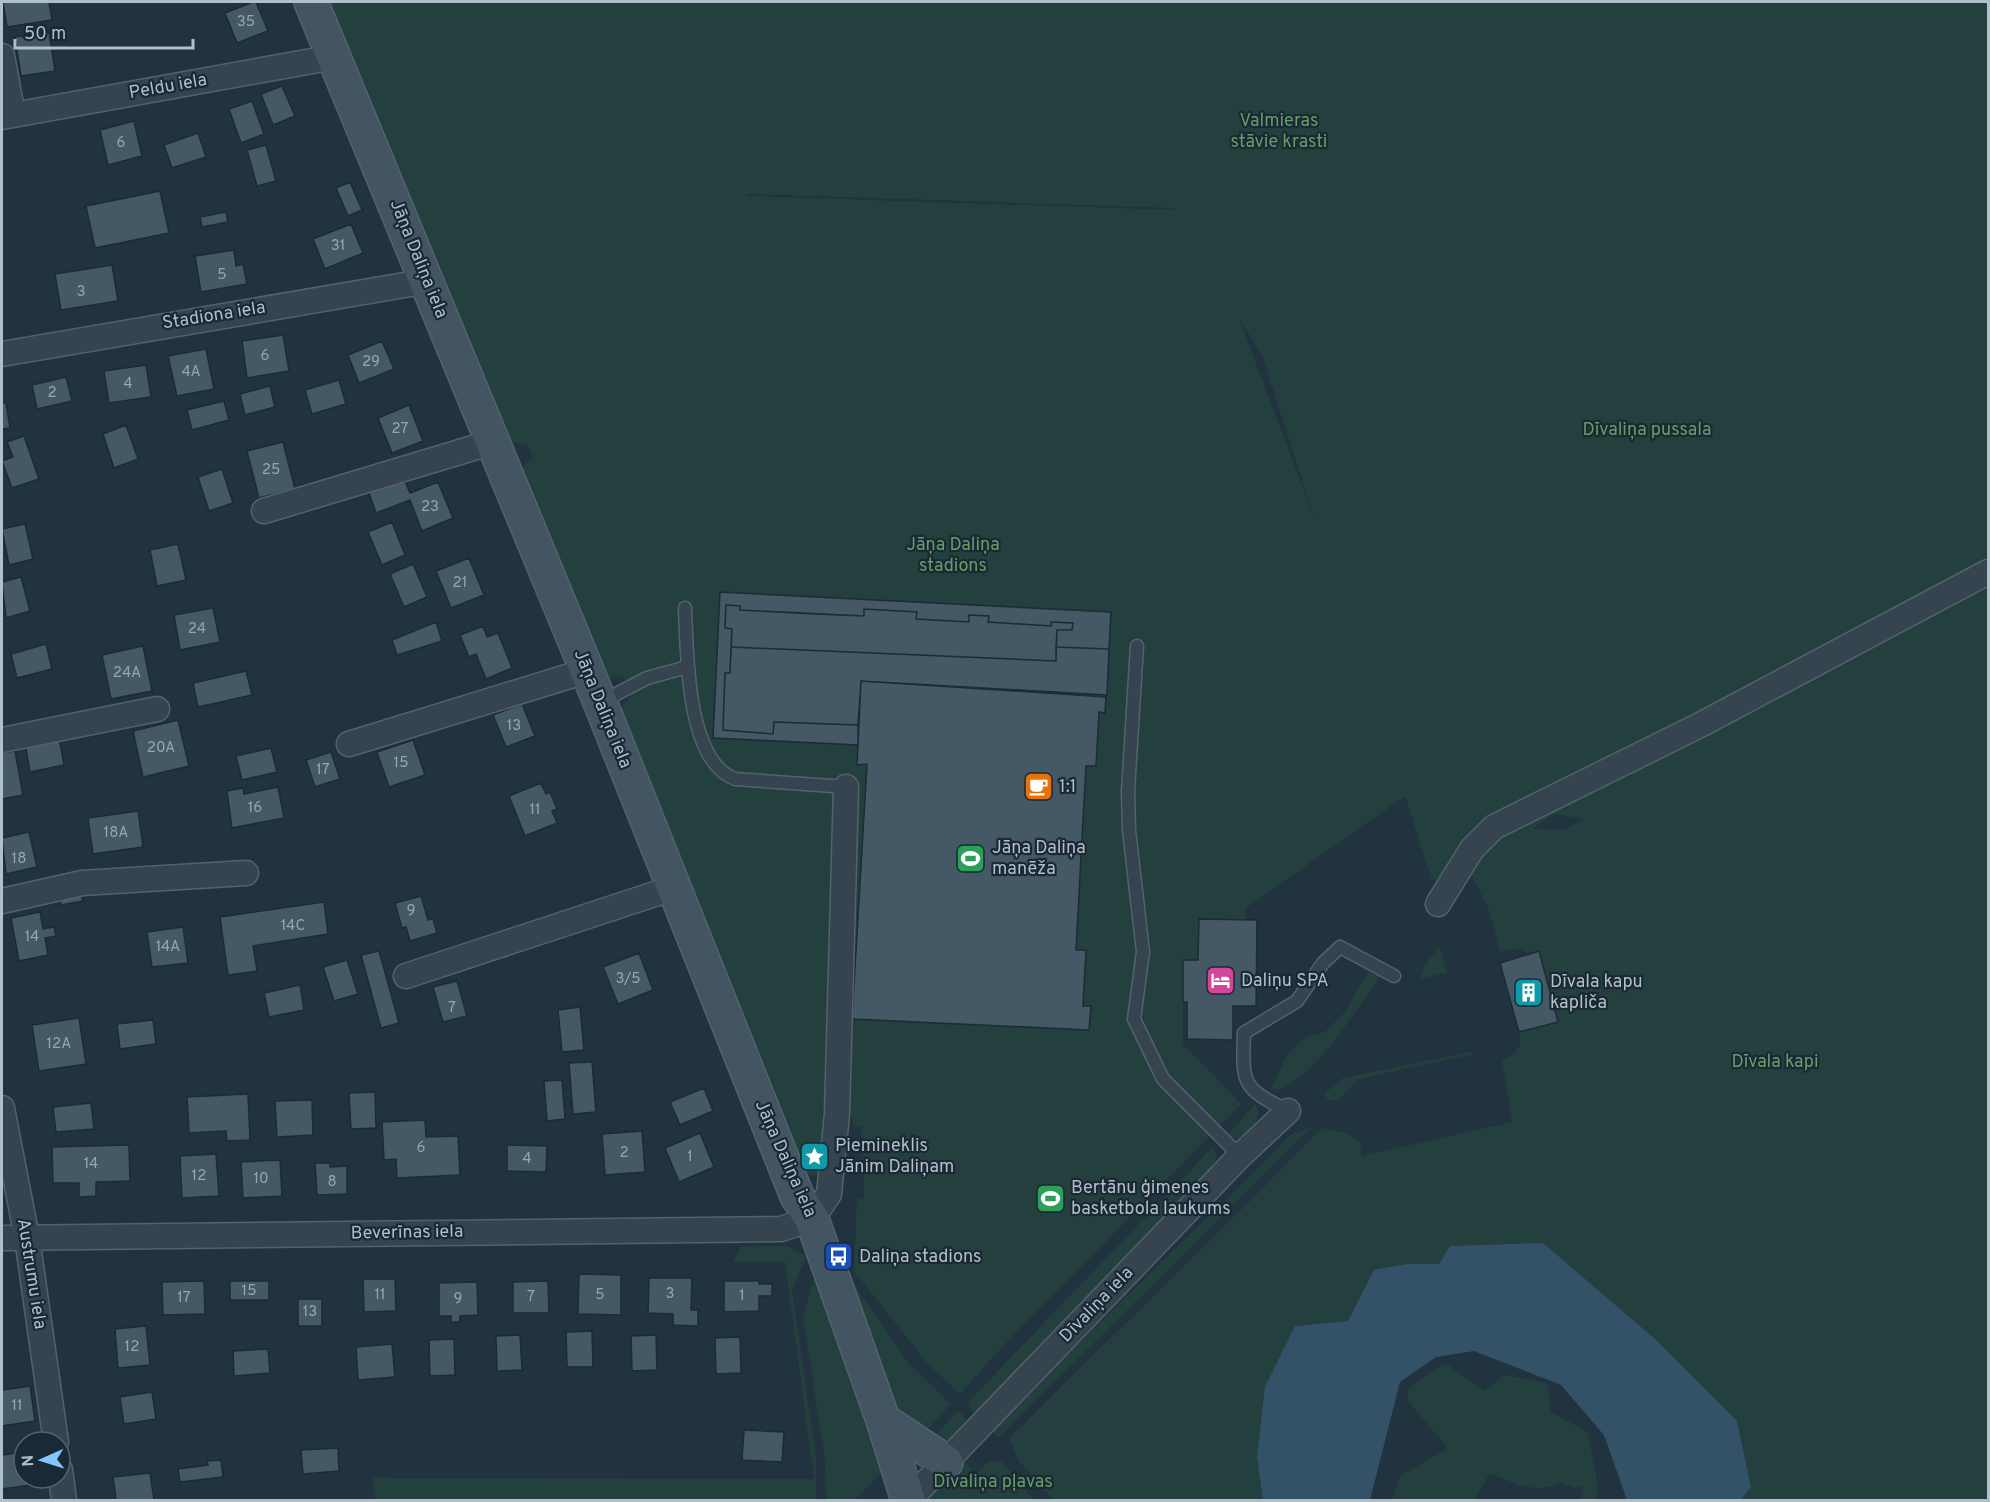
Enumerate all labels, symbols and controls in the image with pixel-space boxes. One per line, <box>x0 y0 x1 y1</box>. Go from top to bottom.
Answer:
scale bar <box>15 12 194 50</box>
house number: 35 <box>237 13 255 32</box>
text: 50 m <box>24 23 66 46</box>
street label: Peldu iela <box>127 69 209 105</box>
park label: Valmieras stāvie krasti <box>1231 110 1327 154</box>
house number: 6 <box>117 134 126 153</box>
street label: Jāņa Daliņa iela <box>384 196 452 322</box>
house number: 31 <box>331 237 345 256</box>
house number: 5 <box>217 266 227 285</box>
house number: 3 <box>76 283 86 302</box>
street label: Stadiona iela <box>161 297 267 335</box>
house number: 6 <box>261 347 270 366</box>
house number: 29 <box>362 353 380 372</box>
house number: 4A <box>181 363 201 382</box>
house number: 4 <box>123 375 133 394</box>
house number: 2 <box>47 384 57 403</box>
park label: Dīvaliņa pussala <box>1582 419 1712 442</box>
house number: 27 <box>392 420 409 439</box>
house number: 25 <box>262 461 280 480</box>
house number: 23 <box>421 498 439 517</box>
park label: Jāņa Daliņa stadions <box>906 534 1000 578</box>
house number: 21 <box>453 574 467 593</box>
house number: 24 <box>188 620 206 639</box>
street label: Jāņa Daliņa iela <box>568 646 636 772</box>
house number: 24A <box>113 664 141 683</box>
house number: 13 <box>507 717 521 736</box>
house number: 20A <box>147 739 175 758</box>
house number: 15 <box>394 754 408 773</box>
house number: 17 <box>316 761 330 780</box>
cafe icon: 1:1 <box>1022 771 1054 803</box>
place label: 1:1 <box>1059 776 1076 799</box>
house number: 16 <box>248 799 262 818</box>
house number: 11 <box>529 801 541 820</box>
house number: 18A <box>104 824 128 843</box>
place label: Jāņa Daliņa manēža <box>992 837 1086 881</box>
sports icon: Jāņa Daliņa manēža <box>955 842 987 874</box>
house number: 18 <box>12 850 26 869</box>
house number: 9 <box>407 902 415 921</box>
house number: 14C <box>281 917 305 936</box>
house number: 14 <box>25 928 39 947</box>
house number: 14A <box>156 938 180 957</box>
hotel icon: Daliņu SPA <box>1204 965 1236 997</box>
house number: 3/5 <box>615 970 641 989</box>
place label: Daliņu SPA <box>1241 970 1329 993</box>
place label: Dīvala kapu kapliča <box>1550 971 1643 1015</box>
building icon: Dīvala kapu kapliča <box>1513 976 1545 1008</box>
house number: 7 <box>448 999 456 1018</box>
house number: 12A <box>47 1035 71 1054</box>
park label: Dīvala kapi <box>1731 1051 1819 1074</box>
street label: Jāņa Daliņa iela <box>749 1097 821 1221</box>
place label: Piemineklis Jānim Daliņam <box>835 1135 954 1179</box>
house number: 6 <box>417 1139 426 1158</box>
place icon: Piemineklis Jānim Daliņam <box>798 1140 830 1172</box>
house number: 2 <box>619 1144 629 1163</box>
house number: 1 <box>687 1148 693 1167</box>
house number: 4 <box>522 1150 532 1169</box>
house number: 14 <box>84 1155 98 1174</box>
house number: 12 <box>192 1167 206 1186</box>
house number: 10 <box>253 1170 269 1189</box>
house number: 8 <box>327 1173 337 1192</box>
place label: Bertānu ģimenes basketbola laukums <box>1071 1177 1231 1221</box>
sports icon: Bertānu ģimenes basketbola laukums <box>1034 1182 1066 1214</box>
street label: Austrumu iela <box>11 1217 51 1331</box>
street label: Beverīnas iela <box>350 1221 464 1245</box>
bus stop icon: Daliņa stadions <box>822 1241 854 1273</box>
place label: Daliņa stadions <box>859 1246 981 1269</box>
street label: Dīvaliņa iela <box>1055 1262 1139 1348</box>
house number: 15 <box>242 1282 256 1301</box>
house number: 3 <box>665 1285 675 1304</box>
house number: 11 <box>374 1286 386 1305</box>
house number: 5 <box>595 1286 605 1305</box>
house number: 1 <box>739 1287 745 1306</box>
house number: 7 <box>527 1288 535 1307</box>
house number: 17 <box>177 1289 191 1308</box>
house number: 9 <box>454 1290 462 1309</box>
house number: 13 <box>303 1303 317 1322</box>
house number: 12 <box>125 1338 139 1357</box>
house number: 11 <box>11 1397 23 1416</box>
north arrow <box>12 1430 72 1490</box>
text: N <box>19 1454 39 1467</box>
park label: Dīvaliņa pļavas <box>933 1471 1053 1494</box>

